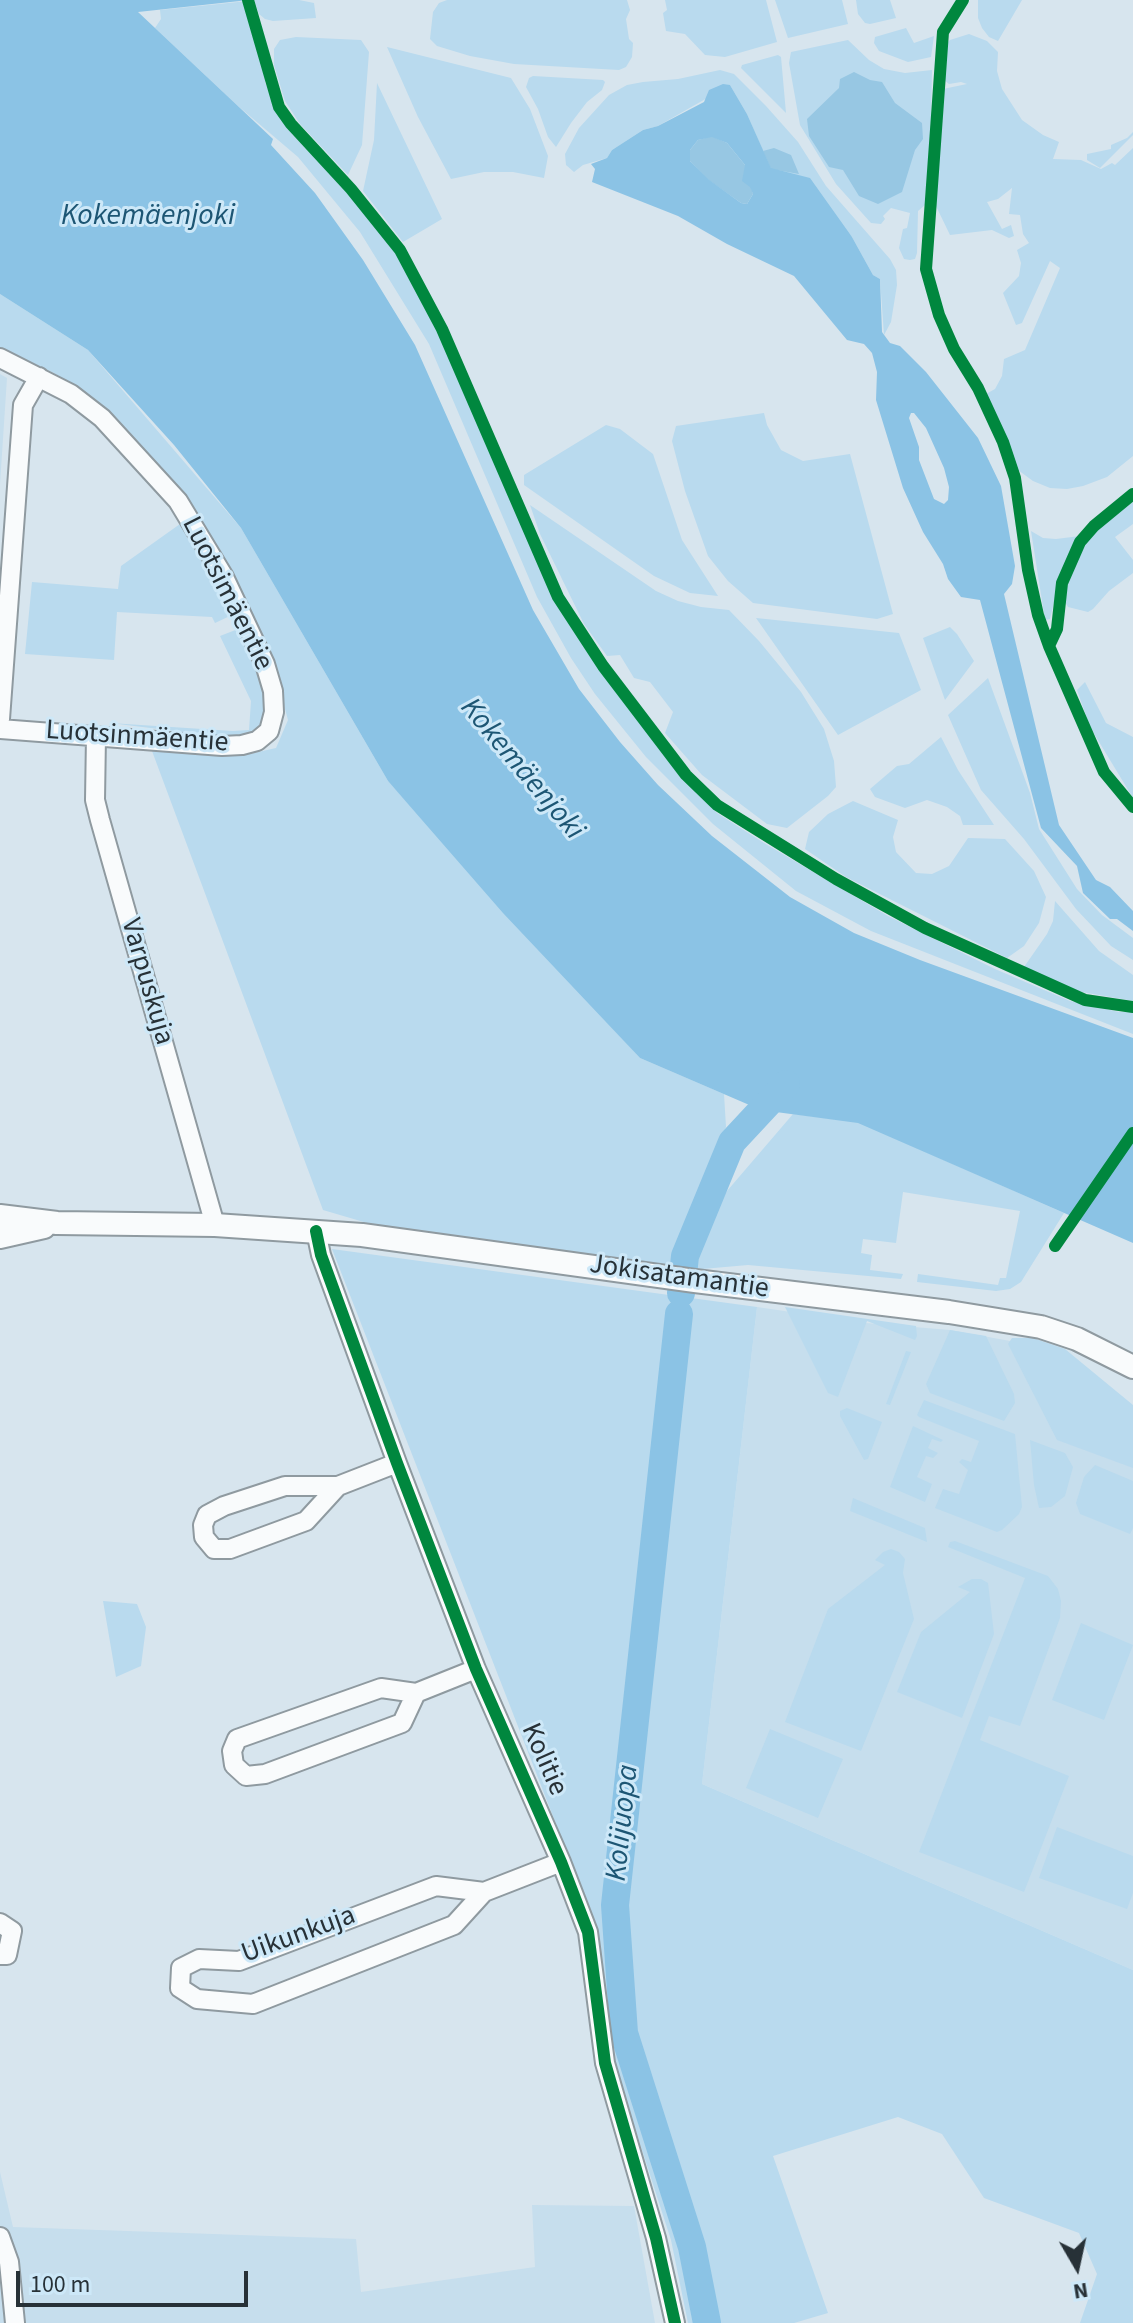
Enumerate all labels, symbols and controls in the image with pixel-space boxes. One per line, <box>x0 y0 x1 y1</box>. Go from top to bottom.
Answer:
water label: Kokemäenjoki <box>61 199 235 235</box>
street label: Luotsimäentie <box>173 512 279 676</box>
water label: Kokemäenjoki <box>451 692 591 848</box>
street label: Luotsinmäentie <box>44 715 230 761</box>
street label: Varpuskuja <box>112 915 180 1049</box>
street label: Jokisatamantie <box>587 1249 771 1307</box>
street label: Kolitie <box>512 1719 574 1801</box>
water label: Kolijuopa <box>600 1763 648 1883</box>
street label: Uikunkuja <box>237 1900 361 1972</box>
north arrow <box>1037 2227 1117 2307</box>
scale bar <box>20 2255 252 2305</box>
text: 100 m <box>30 2267 90 2302</box>
text: N <box>1071 2274 1090 2308</box>

